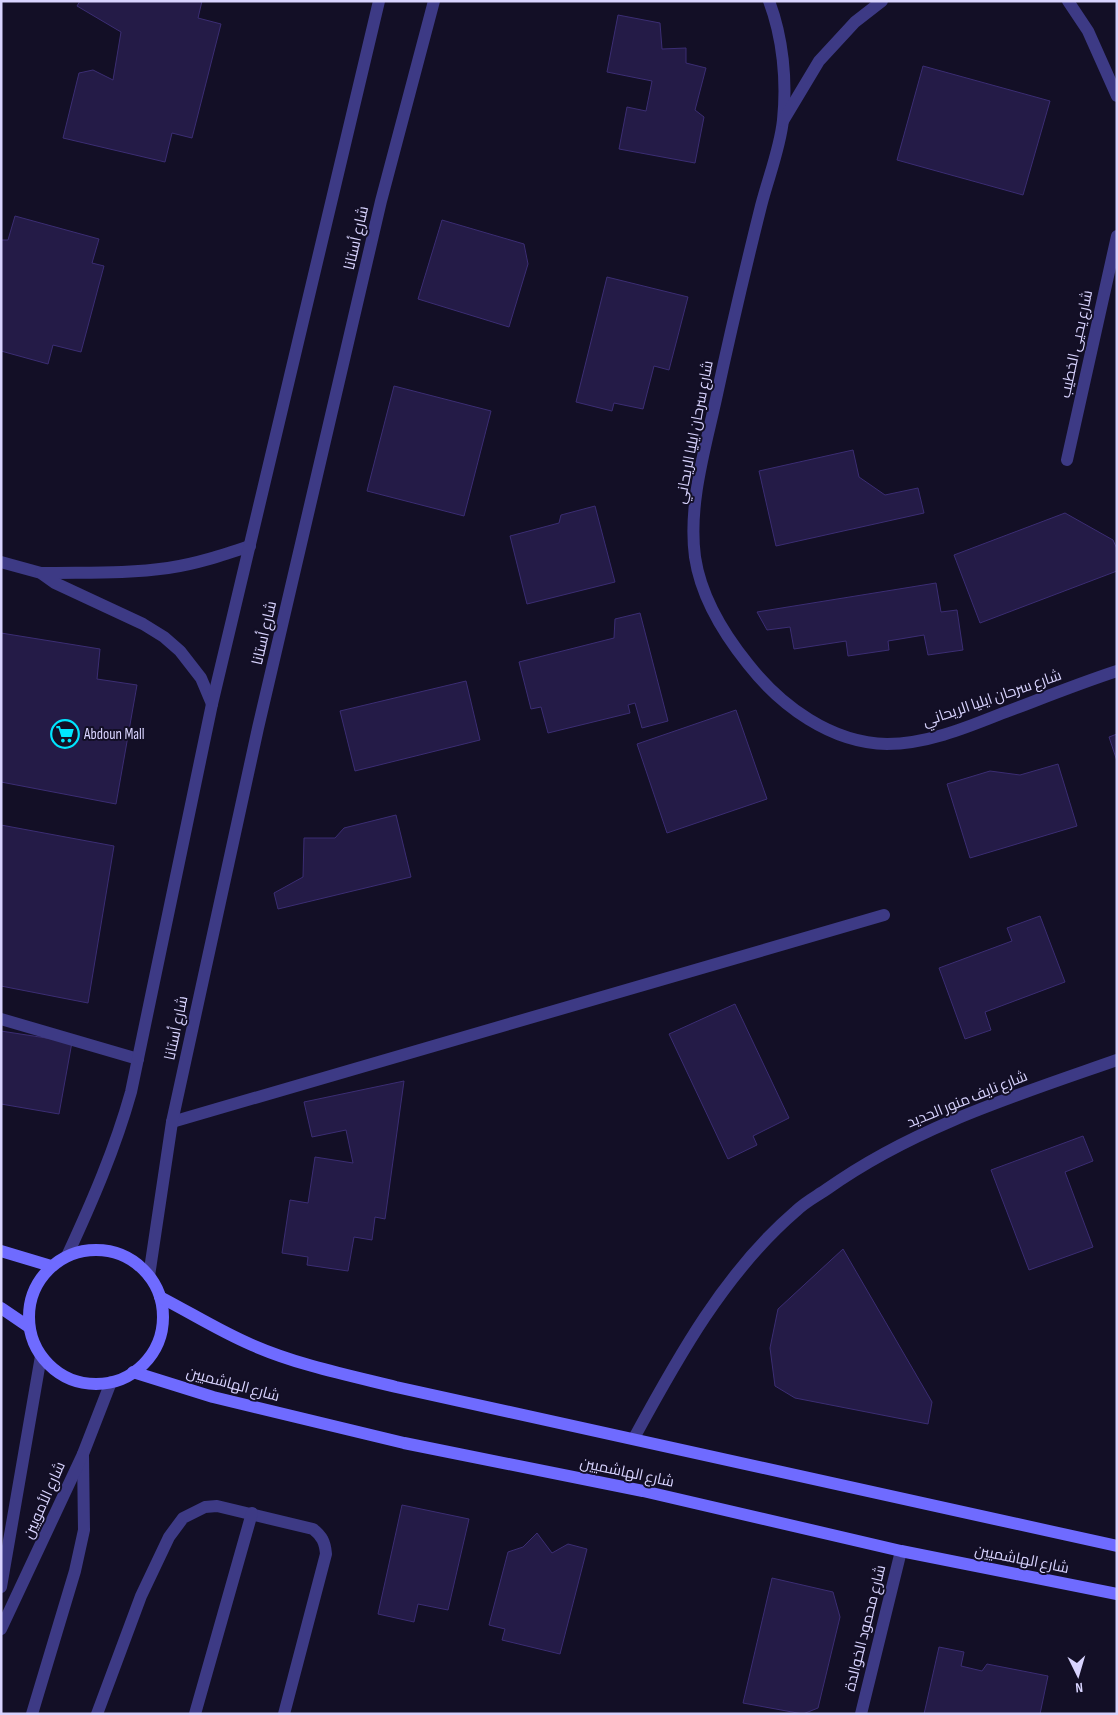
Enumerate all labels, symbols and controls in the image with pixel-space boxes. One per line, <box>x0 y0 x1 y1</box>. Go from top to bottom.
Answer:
street label: شارع أستانا <box>339 204 374 272</box>
street label: شارع يحيى الخطيب <box>1056 288 1098 400</box>
street label: شارع سرحان ايليا الريحاني <box>671 359 720 506</box>
street label: شارع أستانا <box>247 599 282 667</box>
street label: شارع سرحان ايليا الريحاني <box>920 666 1065 733</box>
supermarket icon: Abdoun Mall <box>50 719 80 749</box>
place label: Abdoun Mall <box>83 725 145 744</box>
street label: شارع أستانا <box>159 994 194 1062</box>
street label: شارع نايف منور الحديد <box>904 1067 1031 1133</box>
street label: شارع الهاشميين <box>184 1363 282 1407</box>
street label: شارع الهاشميين <box>578 1453 676 1493</box>
street label: شارع الأمويين <box>19 1459 71 1542</box>
street label: شارع الهاشميين <box>973 1541 1071 1579</box>
street label: شارع محمود الخوالدة <box>841 1563 891 1693</box>
north arrow <box>1053 1650 1103 1700</box>
text: N <box>1075 1679 1084 1696</box>

